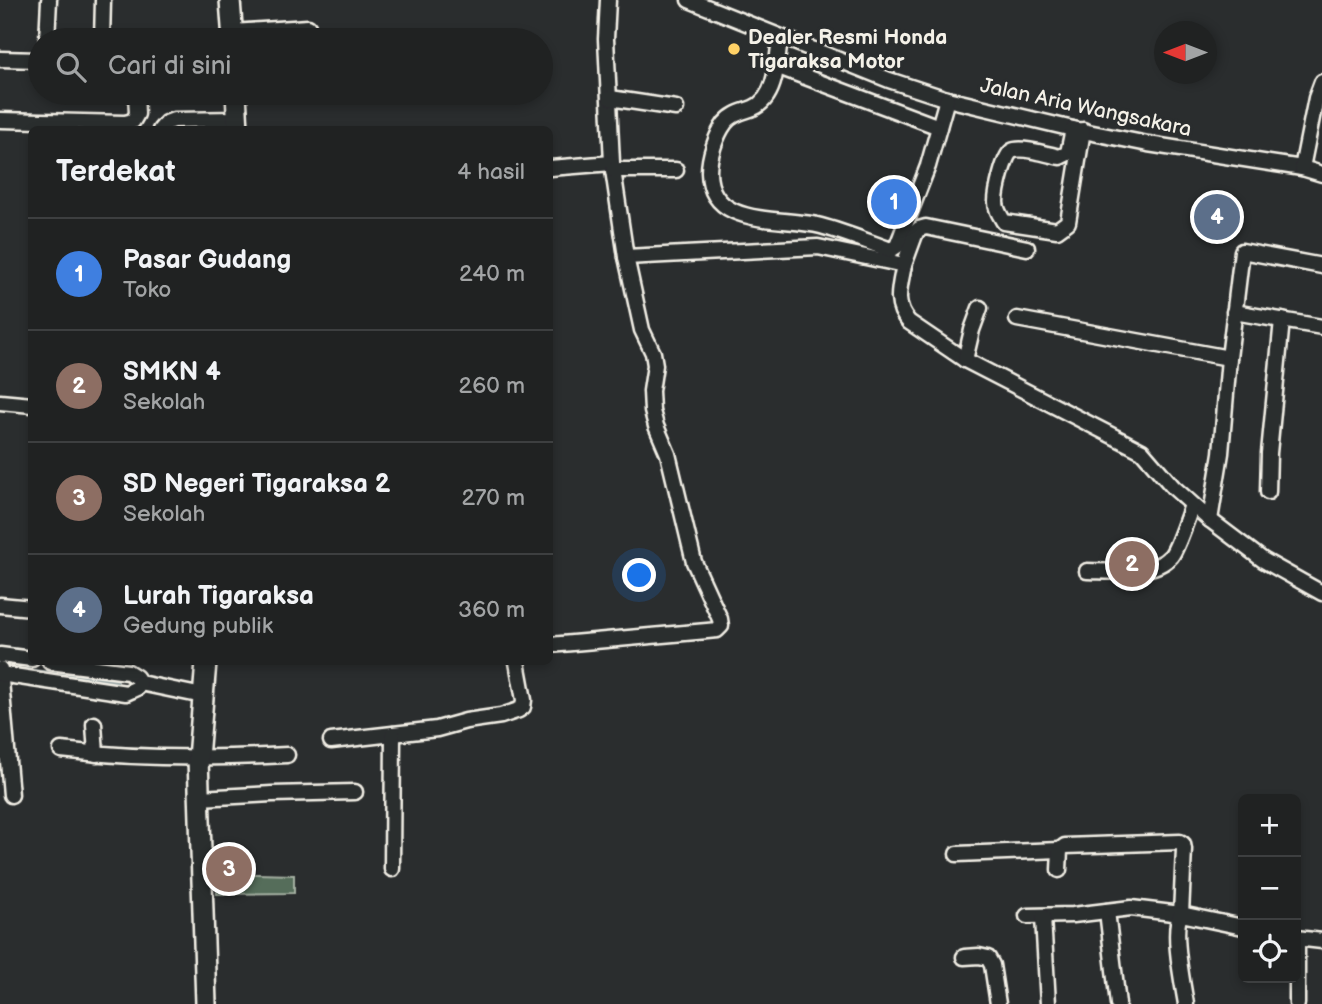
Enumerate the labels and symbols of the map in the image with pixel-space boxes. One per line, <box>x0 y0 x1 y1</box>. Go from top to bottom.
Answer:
north arrow <box>1154 21 1217 84</box>
place label: Dealer Resmi Honda Tigaraksa Motor <box>748 25 947 74</box>
marker: Dealer Resmi Honda Tigaraksa Motor <box>726 41 742 57</box>
street label: Jalan Aria Wangsakara <box>978 73 1194 142</box>
pin: 1 <box>871 176 917 228</box>
pin: 4 <box>1194 191 1240 243</box>
pin: 2 <box>1109 538 1155 590</box>
your location <box>622 558 656 592</box>
pin: 3 <box>206 843 252 895</box>

